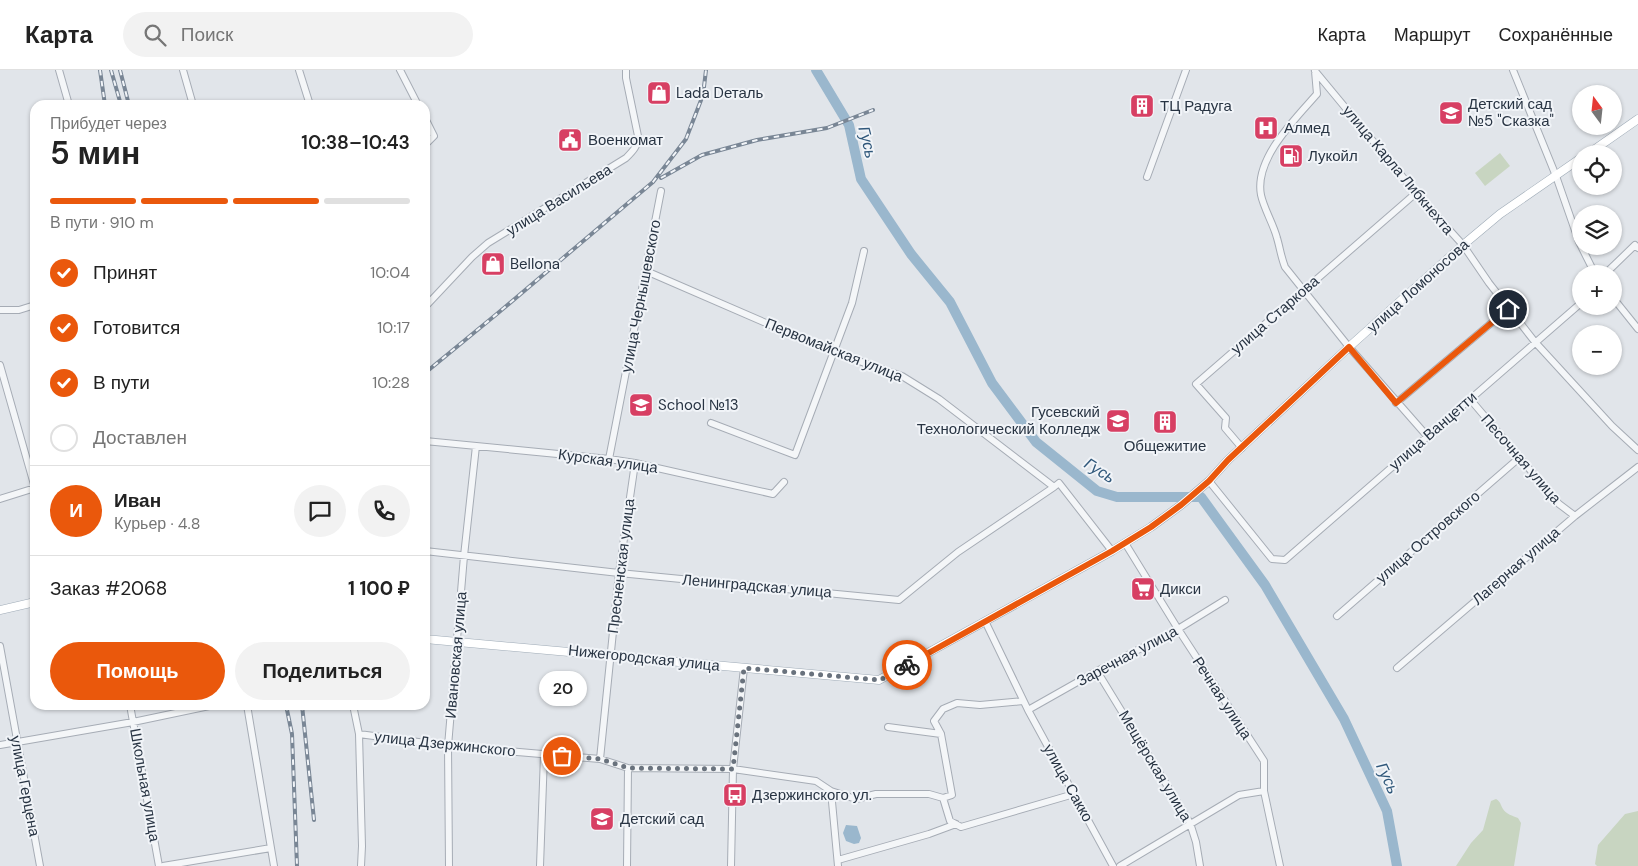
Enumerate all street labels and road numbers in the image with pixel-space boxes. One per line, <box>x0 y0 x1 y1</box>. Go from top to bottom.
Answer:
street label: улица Карла Либкнехта <box>1338 101 1459 239</box>
street label: улица Васильева <box>503 159 616 240</box>
street label: улица Чернышевского <box>616 218 666 374</box>
street label: улица Ломоносова <box>1363 234 1474 337</box>
street label: улица Старкова <box>1227 271 1324 359</box>
street label: Первомайская улица <box>762 313 906 387</box>
street label: улица Ванцетти <box>1385 387 1481 475</box>
street label: Песочная улица <box>1477 410 1566 509</box>
street label: Курская улица <box>557 444 660 478</box>
street label: улица Островского <box>1372 486 1484 588</box>
street label: Пресненская улица <box>603 497 639 635</box>
street label: Лагерная улица <box>1468 522 1565 610</box>
street label: Ленинградская улица <box>681 569 833 603</box>
street label: Ивановская улица <box>440 590 472 719</box>
street label: Заречная улица <box>1073 621 1181 691</box>
street label: Нижегородская улица <box>567 640 721 676</box>
street label: Речная улица <box>1188 653 1257 744</box>
street label: Мещёрская улица <box>1114 707 1196 826</box>
street label: Школьная улица <box>125 727 165 844</box>
street label: улица Дзержинского <box>373 727 517 761</box>
street label: улица Герцена <box>5 734 45 839</box>
street label: улица Сакко <box>1038 740 1098 826</box>

